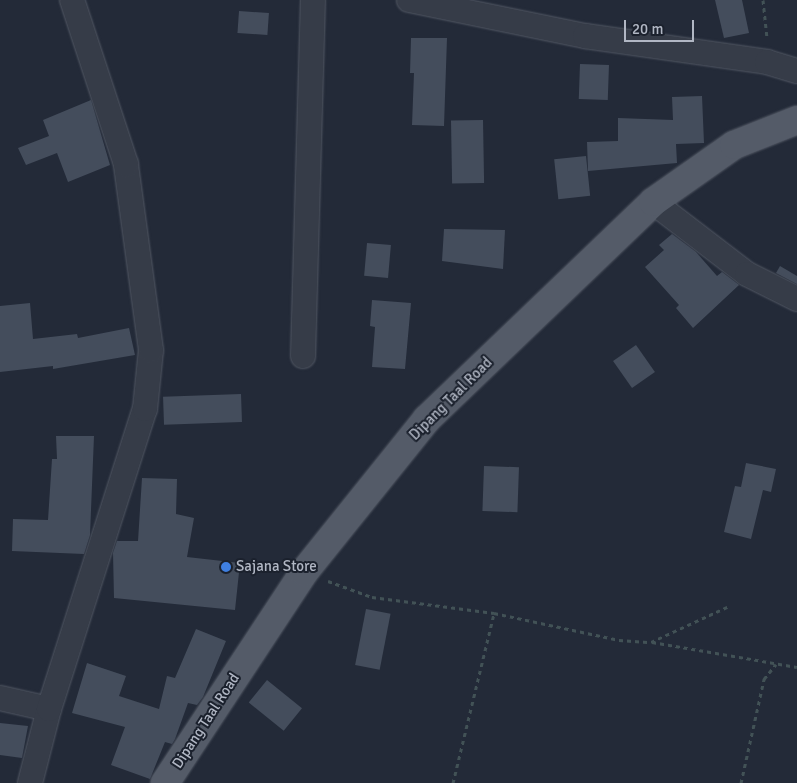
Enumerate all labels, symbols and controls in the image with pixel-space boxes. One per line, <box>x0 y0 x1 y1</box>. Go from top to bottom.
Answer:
scale bar <box>627 10 697 42</box>
text: 20 m <box>632 20 663 38</box>
street label: Dipang Taal Road <box>406 354 496 444</box>
place label: Sajana Store <box>236 558 317 576</box>
marker: Sajana Store <box>220 561 232 573</box>
street label: Dipang Taal Road <box>168 670 244 772</box>

